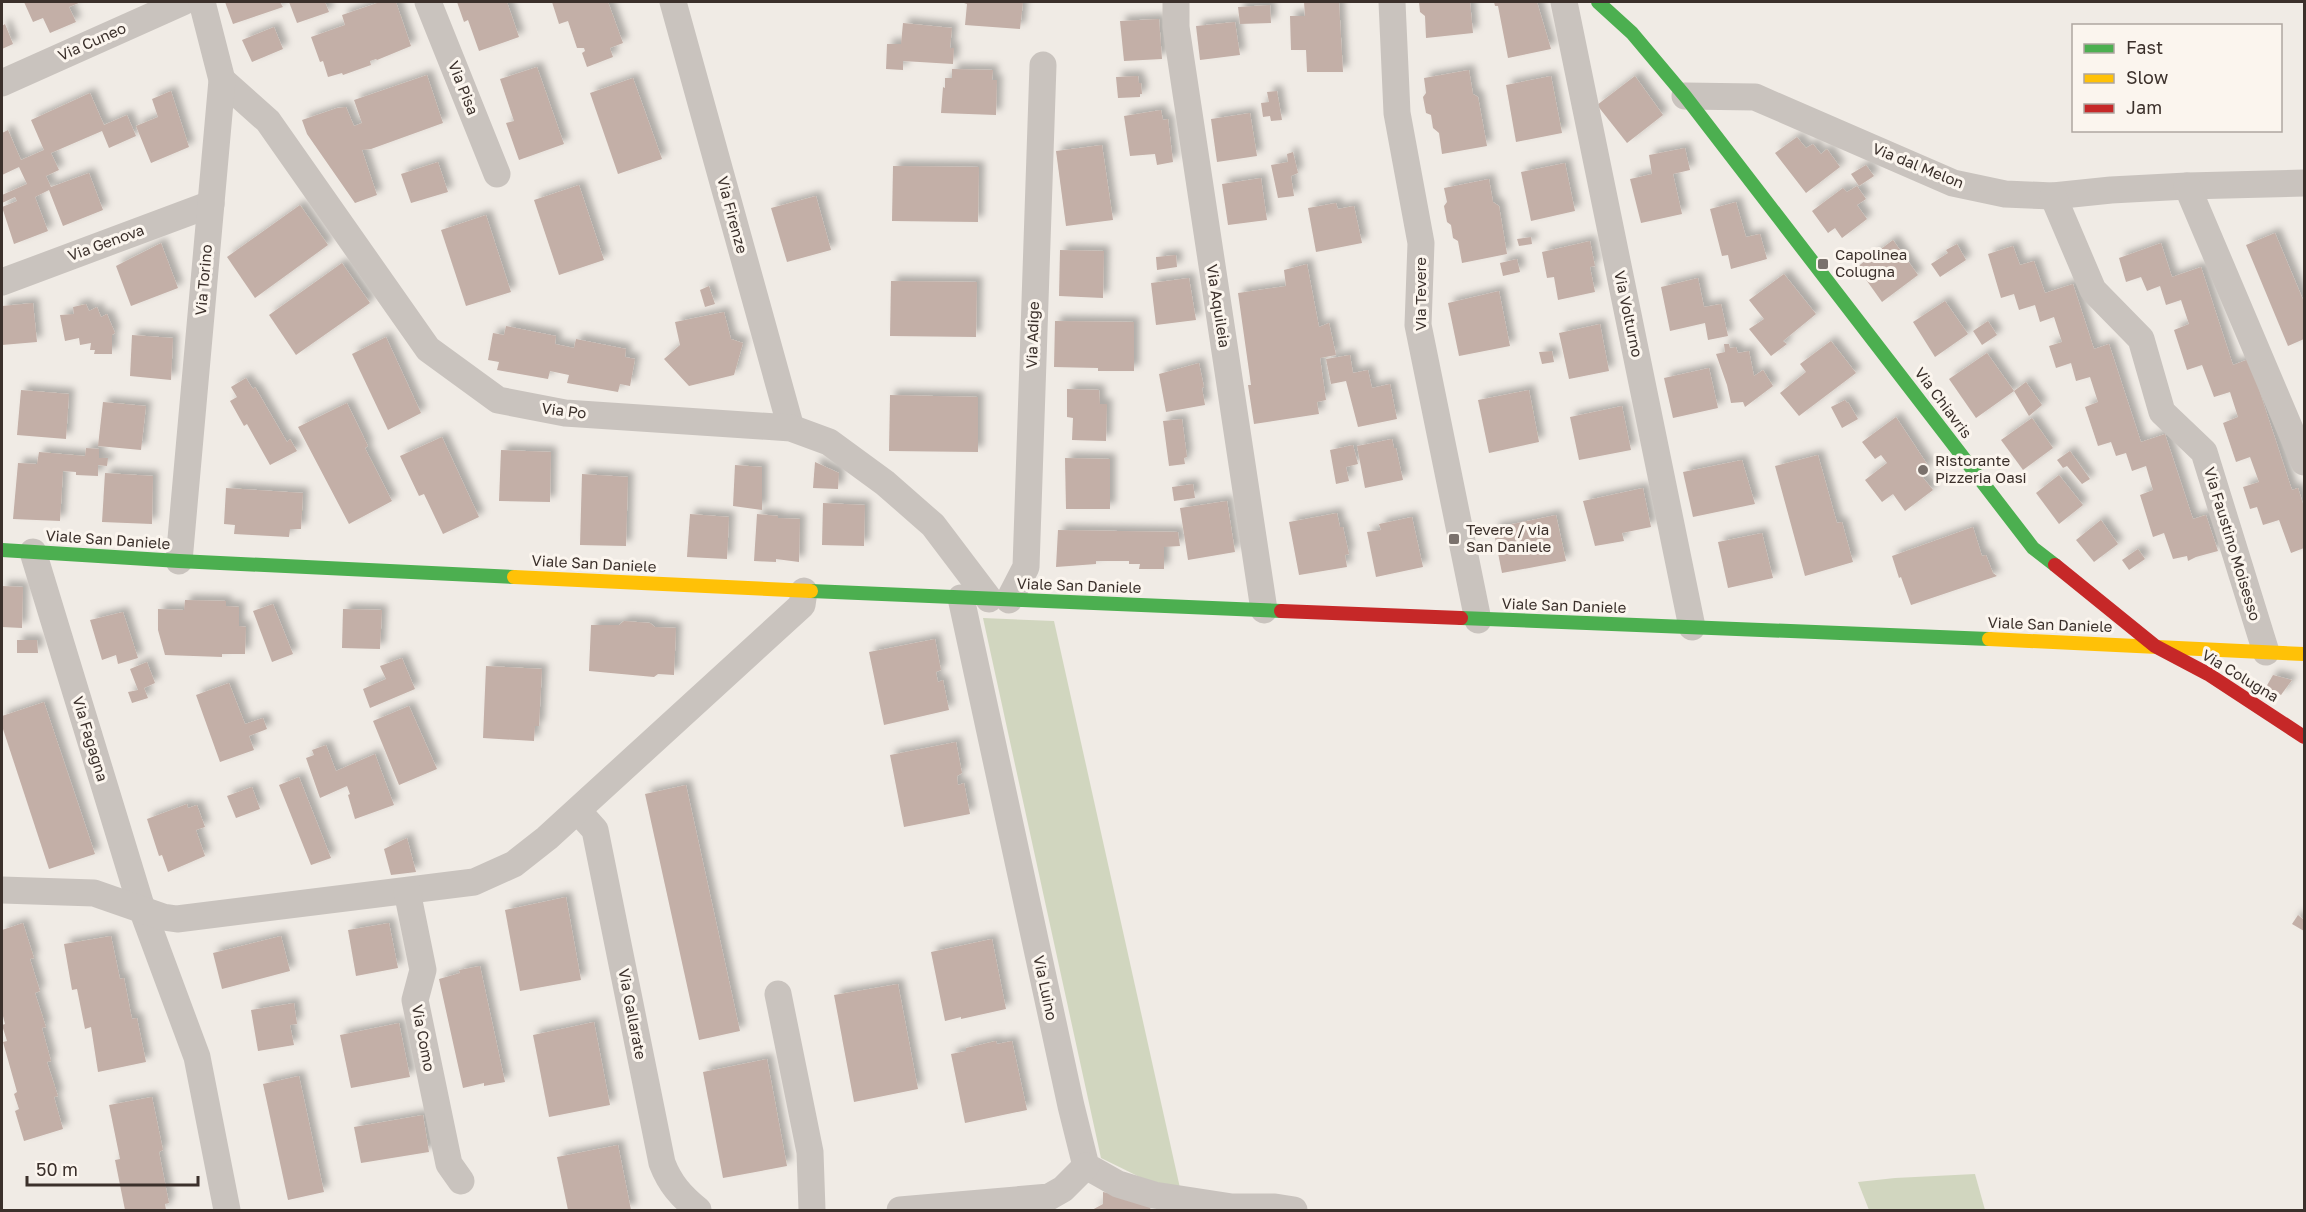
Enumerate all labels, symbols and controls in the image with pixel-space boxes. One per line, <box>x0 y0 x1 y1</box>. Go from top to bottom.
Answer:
street label: Via Cuneo <box>55 18 128 64</box>
legend <box>2072 24 2282 132</box>
text: Fast <box>2126 36 2163 58</box>
street label: Via Pisa <box>445 58 483 117</box>
text: Slow <box>2126 66 2169 88</box>
text: Jam <box>2126 96 2162 118</box>
street label: Via dal Melon <box>1870 139 1967 192</box>
street label: Via Firenze <box>714 174 752 256</box>
street label: Via Genova <box>65 220 146 264</box>
street label: Via Torino <box>191 244 215 316</box>
place label: Capolinea Colugna <box>1835 245 1907 280</box>
street label: Via Tevere <box>1411 257 1429 331</box>
marker: Capolinea Colugna <box>1816 257 1830 271</box>
street label: Via Aquileia <box>1203 263 1234 349</box>
street label: Via Volturno <box>1611 269 1647 359</box>
street label: Via Adige <box>1022 301 1042 369</box>
street label: Via Chiavris <box>1911 363 1976 441</box>
street label: Via Po <box>541 398 588 422</box>
place label: Ristorante Pizzeria Oasi <box>1935 451 2027 486</box>
marker: Ristorante Pizzeria Oasi <box>1916 463 1930 477</box>
street label: Via Faustino Moisesso <box>2201 465 2265 623</box>
place label: Tevere / via San Daniele <box>1466 520 1552 555</box>
street label: Viale San Daniele <box>45 526 171 552</box>
marker: Tevere / via San Daniele <box>1447 532 1461 546</box>
street label: Viale San Daniele <box>531 551 657 575</box>
street label: Viale San Daniele <box>1016 574 1142 596</box>
street label: Viale San Daniele <box>1501 594 1627 616</box>
street label: Viale San Daniele <box>1987 613 2113 635</box>
street label: Via Colugna <box>2199 645 2282 705</box>
street label: Via Fagagna <box>69 694 112 783</box>
street label: Via Luino <box>1030 954 1062 1022</box>
street label: Via Gallarate <box>615 967 651 1061</box>
street label: Via Como <box>409 1003 439 1073</box>
scale bar <box>27 1149 198 1187</box>
text: 50 m <box>36 1158 78 1180</box>

